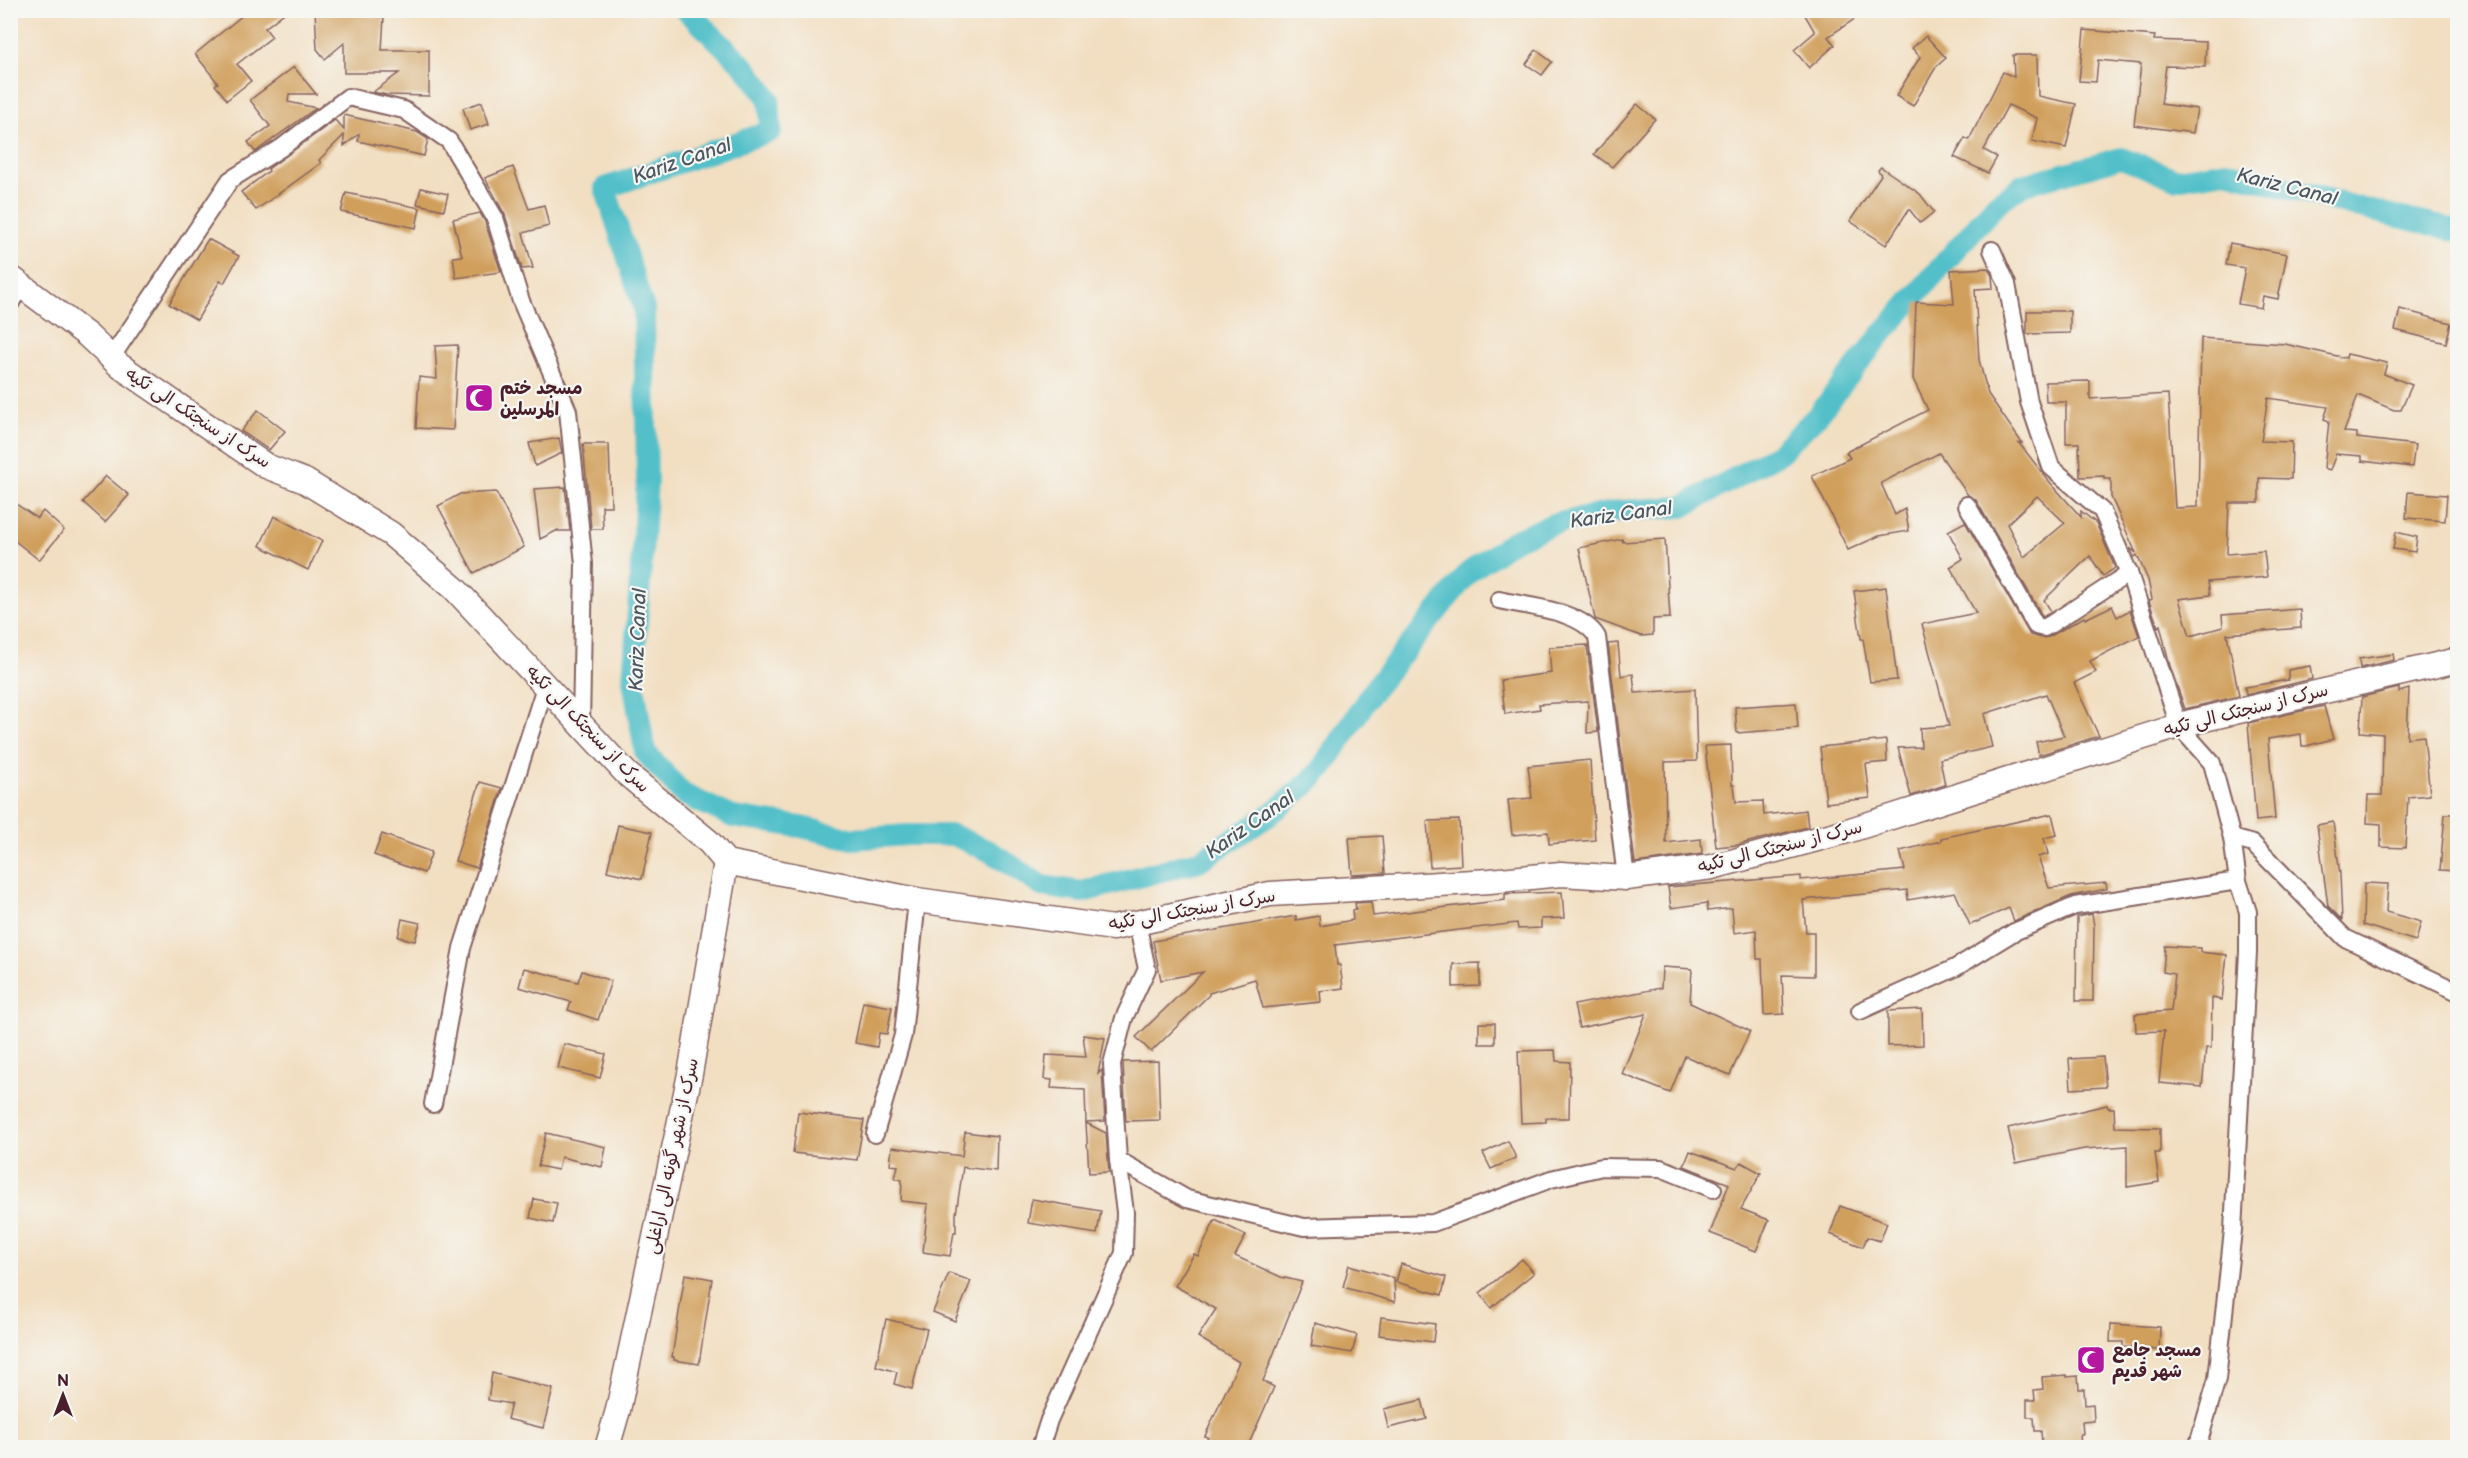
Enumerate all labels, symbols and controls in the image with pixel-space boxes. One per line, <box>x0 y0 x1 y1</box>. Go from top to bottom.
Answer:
water label: Kariz Canal <box>629 132 736 189</box>
water label: Kariz Canal <box>2234 163 2341 211</box>
street label: سرک از سنجتک الی تکیه <box>121 363 275 473</box>
place label: مسجد ختم المرسلین <box>500 378 582 420</box>
mosque icon: مسجد ختم المرسلین <box>463 382 495 414</box>
water label: Kariz Canal <box>1568 496 1675 534</box>
water label: Kariz Canal <box>624 587 652 692</box>
street label: سرک از سنجتک الی تکیه <box>522 661 654 797</box>
street label: سرک از سنجتک الی تکیه <box>2162 679 2330 741</box>
water label: Kariz Canal <box>1201 785 1300 864</box>
street label: سرک از سنجتک الی تکیه <box>1696 816 1864 878</box>
street label: سرک از سنجتک الی تکیه <box>1107 885 1277 935</box>
street label: سرک از شهر گونه الی اراغلی <box>641 1056 703 1256</box>
place label: مسجد جامع شهر قدیم <box>2112 1340 2201 1385</box>
mosque icon: مسجد جامع شهر قدیم <box>2075 1344 2107 1376</box>
north arrow <box>33 1365 93 1425</box>
text: N <box>57 1372 69 1391</box>

